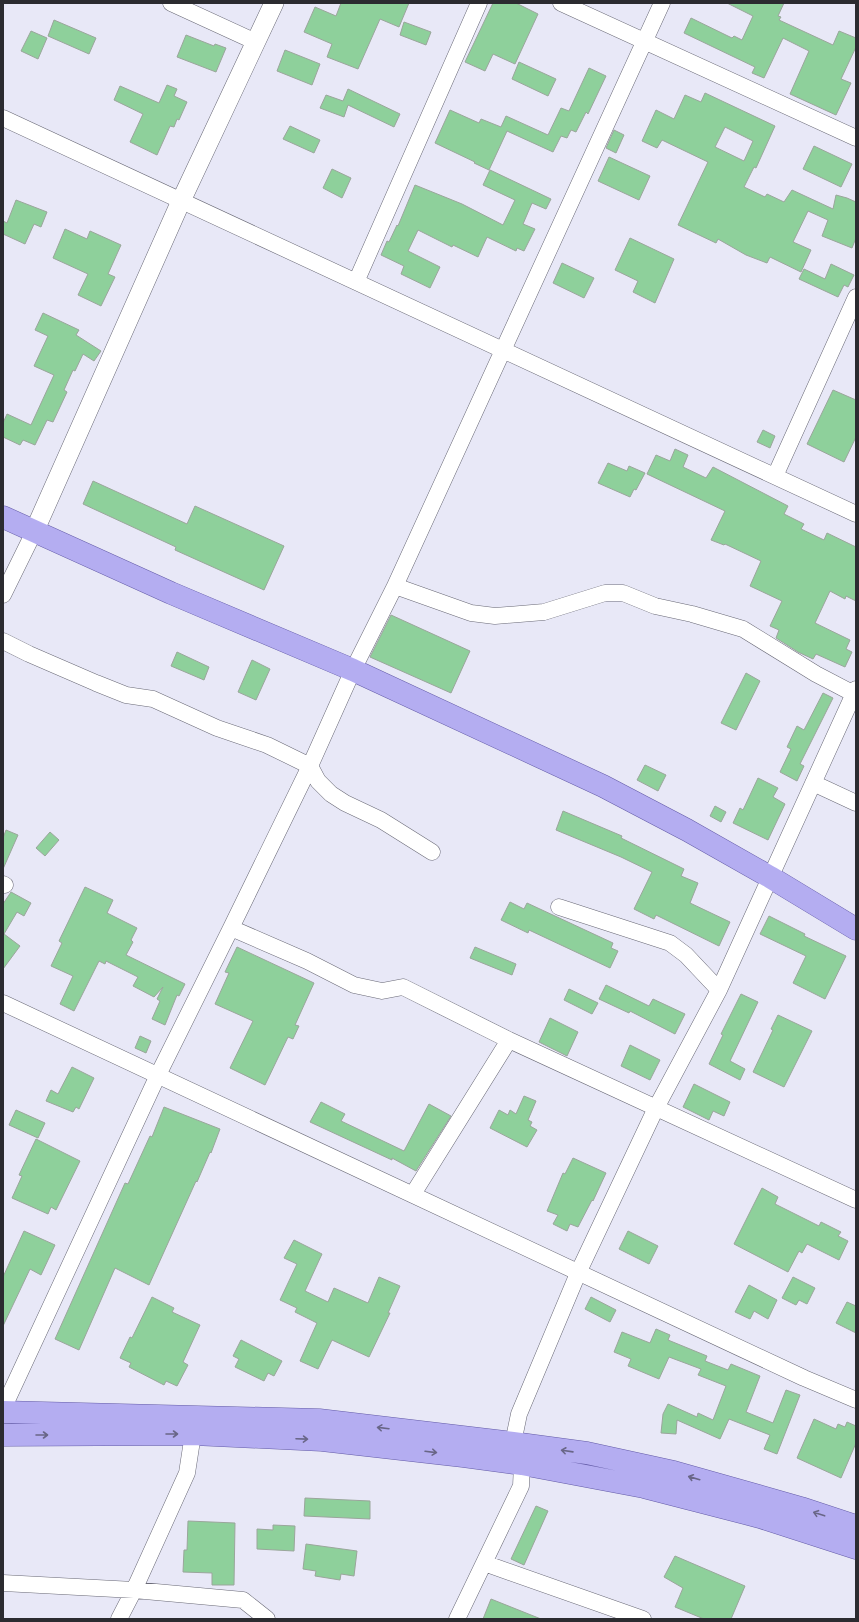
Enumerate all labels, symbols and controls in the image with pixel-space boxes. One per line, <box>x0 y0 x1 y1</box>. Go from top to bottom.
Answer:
one-way arrow <box>377 1424 390 1432</box>
one-way arrow <box>165 1430 178 1438</box>
one-way arrow <box>35 1431 48 1439</box>
one-way arrow <box>295 1435 308 1442</box>
one-way arrow <box>561 1447 574 1455</box>
one-way arrow <box>424 1448 437 1456</box>
one-way arrow <box>688 1474 701 1481</box>
one-way arrow <box>813 1510 826 1517</box>

